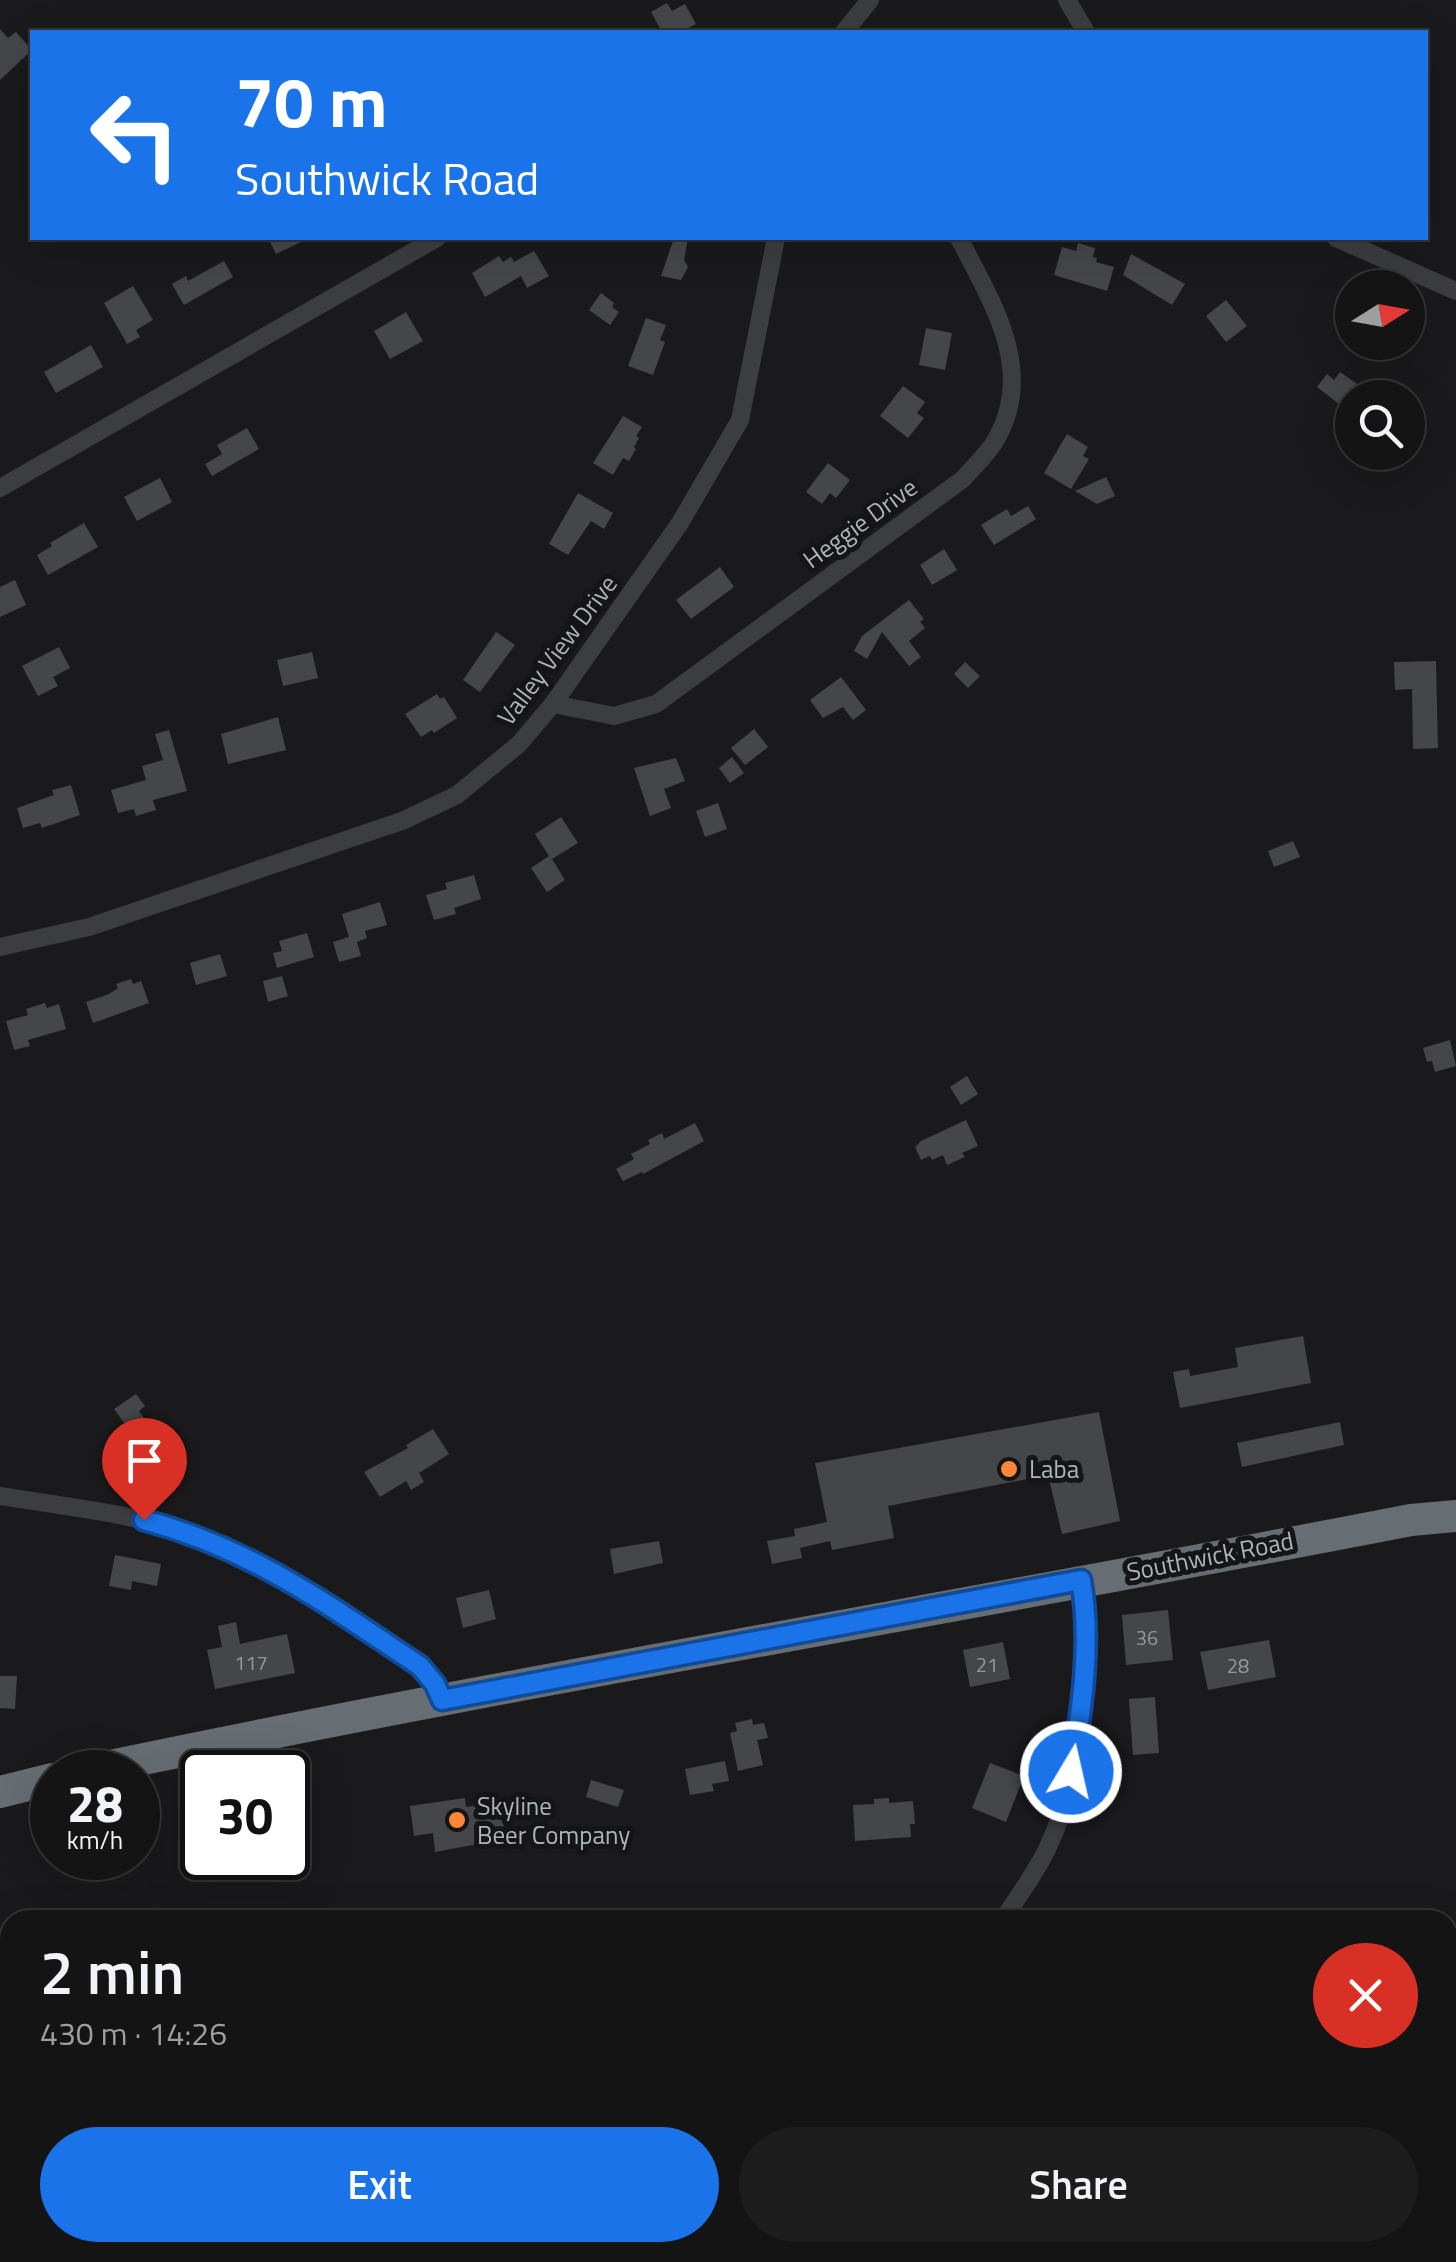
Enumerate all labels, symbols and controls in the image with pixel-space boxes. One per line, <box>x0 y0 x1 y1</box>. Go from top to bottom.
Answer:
text: 70 m <box>235 48 388 154</box>
icon: left <box>70 70 200 200</box>
text: Southwick Road <box>235 144 539 212</box>
north arrow <box>1335 270 1425 360</box>
map controls <box>1335 270 1425 470</box>
button: search <box>1335 380 1425 470</box>
street label: Heggie Drive <box>795 468 925 578</box>
street label: Valley View Drive <box>488 567 626 733</box>
pin <box>102 1418 187 1521</box>
icon: arrive <box>117 1433 172 1488</box>
place label: Laba <box>1029 1450 1080 1488</box>
marker: Laba <box>998 1458 1020 1480</box>
street label: Southwick Road <box>1123 1521 1297 1591</box>
house number: 36 <box>1136 1622 1158 1653</box>
house number: 117 <box>234 1647 268 1678</box>
house number: 21 <box>976 1649 998 1680</box>
house number: 28 <box>1227 1650 1249 1681</box>
position arrow <box>1019 1720 1123 1824</box>
speed limit sign: 30 <box>180 1750 310 1880</box>
text: 28 <box>67 1765 123 1841</box>
place label: Skyline Beer Company <box>477 1787 630 1854</box>
marker: Skyline Beer Company <box>446 1809 468 1831</box>
text: km/h <box>67 1821 123 1859</box>
text: 2 min <box>40 1926 184 2017</box>
button: close <box>1313 1943 1418 2048</box>
text: 430 m · 14:26 <box>40 2009 227 2057</box>
button: Exit <box>40 2127 719 2242</box>
button: Share <box>739 2127 1418 2242</box>

